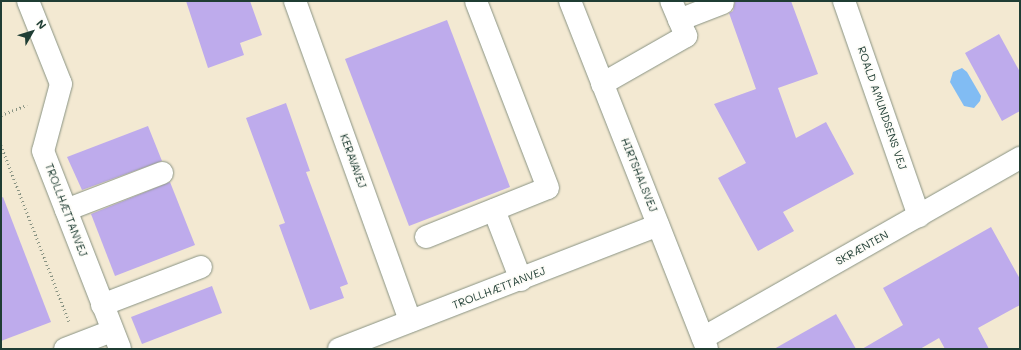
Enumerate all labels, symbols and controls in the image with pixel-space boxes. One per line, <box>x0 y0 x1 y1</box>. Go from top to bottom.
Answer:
north arrow <box>12 12 52 52</box>
text: N <box>33 16 50 32</box>
street label: ROALD AMUNDSENS VEJ <box>855 45 909 171</box>
street label: KERAVAVEJ <box>337 132 369 190</box>
street label: HIRTSHALSVEJ <box>618 136 660 214</box>
street label: TROLLHÆTTANVEJ <box>42 162 90 258</box>
street label: SKRÆNTEN <box>833 228 891 268</box>
street label: TROLLHÆTTANVEJ <box>451 264 547 312</box>

